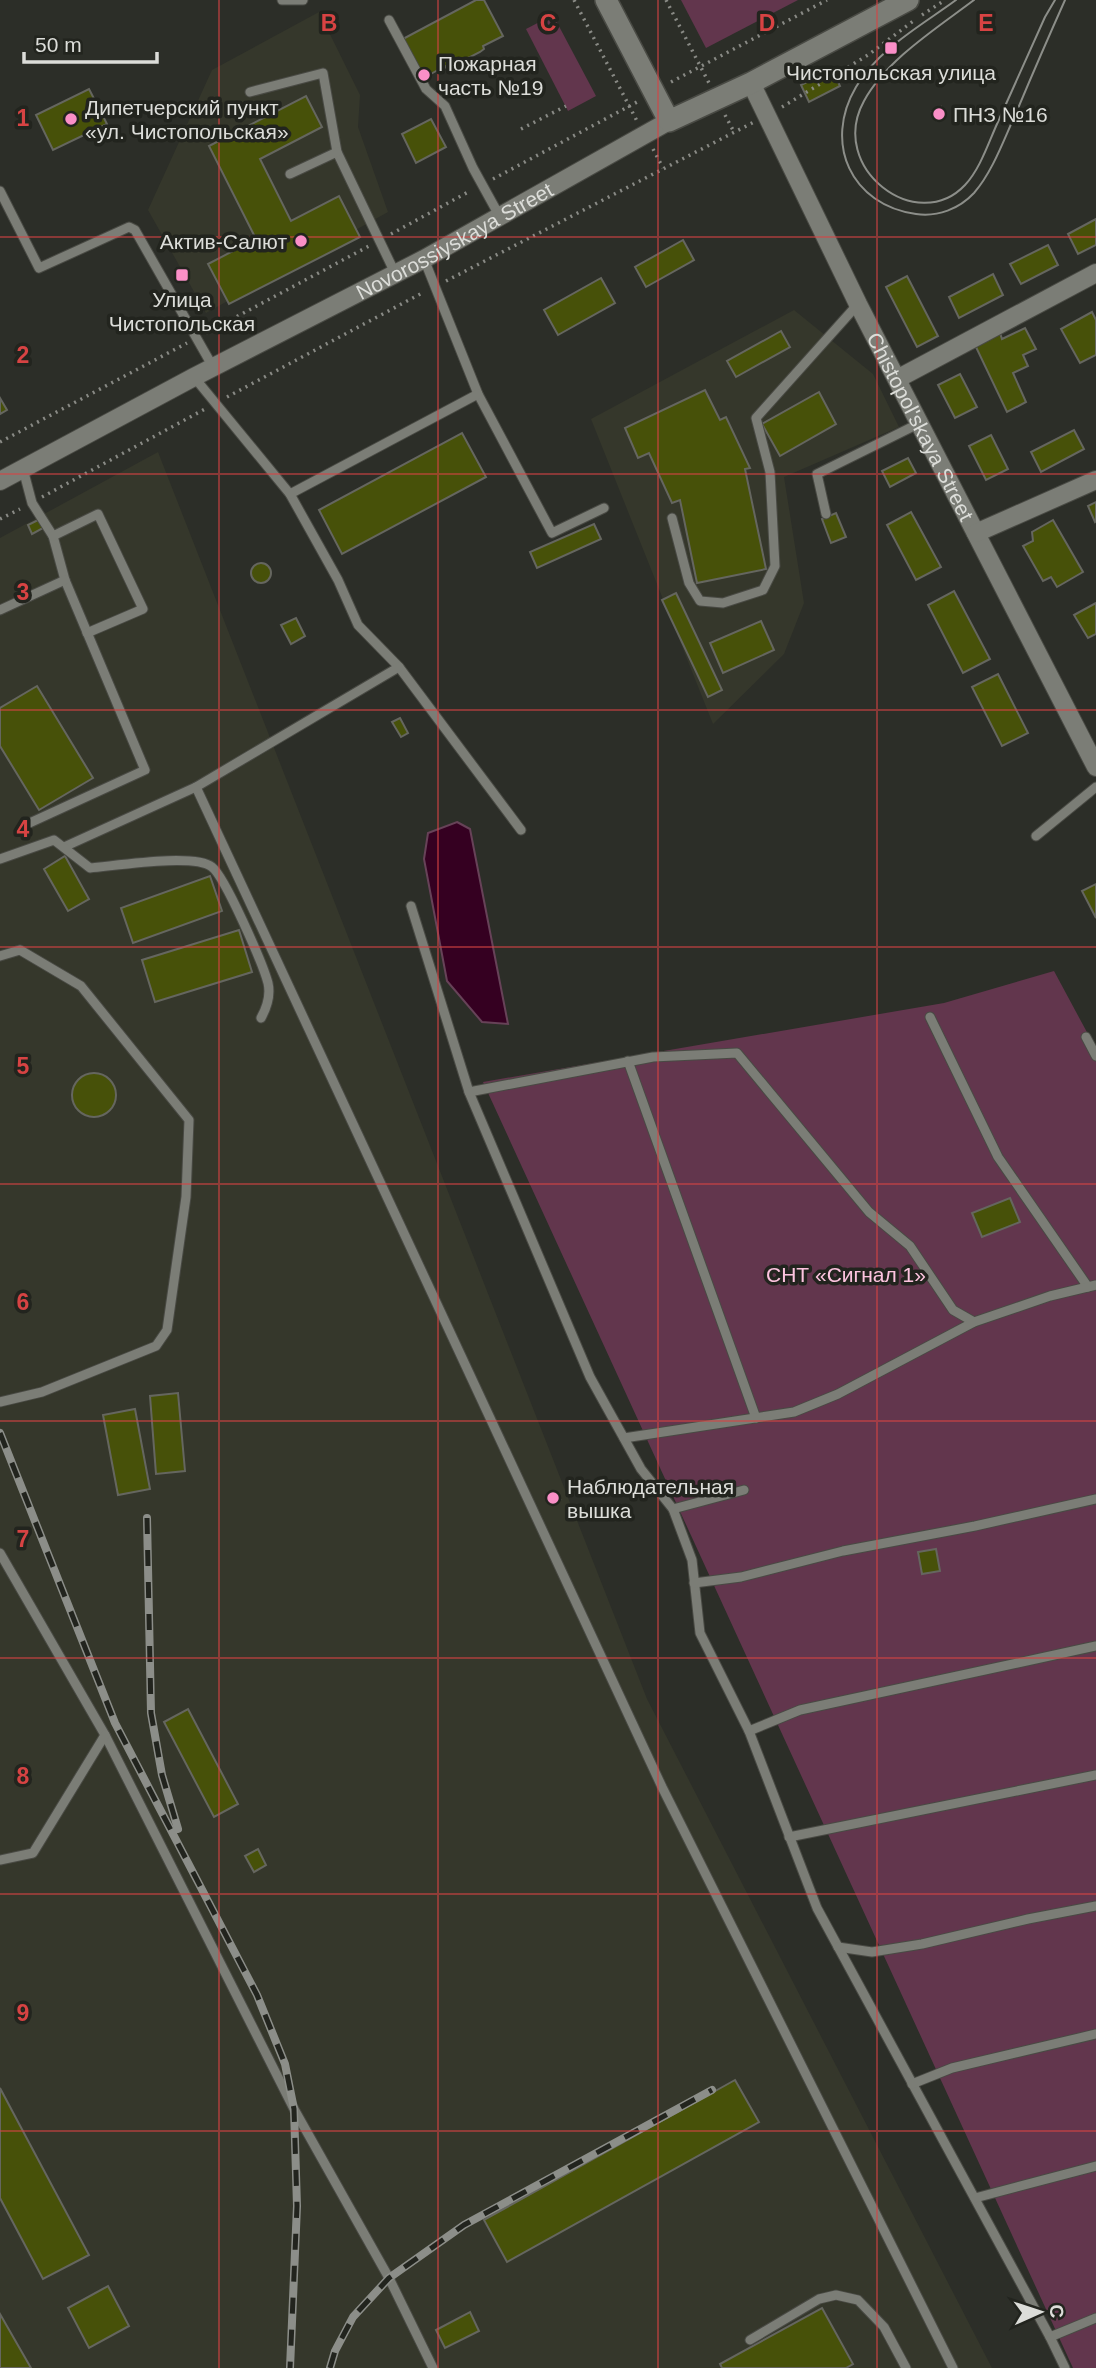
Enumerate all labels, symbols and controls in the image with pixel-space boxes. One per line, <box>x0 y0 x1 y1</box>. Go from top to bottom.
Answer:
text: B <box>321 10 337 36</box>
text: C <box>540 10 556 36</box>
text: D <box>759 10 775 36</box>
text: E <box>978 10 994 36</box>
scale bar <box>24 21 158 65</box>
text: 50 m <box>35 33 82 56</box>
marker: Чистопольская улица <box>883 40 899 56</box>
place label: Пожарная часть №19 <box>438 52 543 99</box>
place label: Чистопольская улица <box>786 61 996 84</box>
marker: Пожарная часть №19 <box>416 67 432 83</box>
place label: Дипетчерский пункт «ул. Чистопольская» <box>85 96 289 143</box>
place label: ПНЗ №16 <box>953 103 1048 126</box>
text: 1 <box>17 105 30 131</box>
marker: ПНЗ №16 <box>931 106 947 122</box>
marker: Дипетчерский пункт «ул. Чистопольская» <box>63 111 79 127</box>
street label: Novorossiyskaya Street <box>352 177 557 303</box>
place label: Актив-Салют <box>160 230 287 253</box>
marker: Актив-Салют <box>293 233 309 249</box>
marker: Улица Чистопольская <box>174 267 190 283</box>
place label: Улица Чистопольская <box>109 288 255 335</box>
street label: Chistopol'skaya Street <box>863 328 979 524</box>
text: 2 <box>17 342 29 368</box>
text: 3 <box>17 579 29 605</box>
text: 4 <box>17 816 30 842</box>
text: 5 <box>17 1053 30 1079</box>
park label: СНТ «Сигнал 1» <box>766 1263 926 1286</box>
text: 6 <box>17 1289 29 1315</box>
place label: Наблюдательная вышка <box>567 1475 734 1522</box>
marker: Наблюдательная вышка <box>545 1490 561 1506</box>
text: 7 <box>17 1526 29 1552</box>
text: 8 <box>17 1763 30 1789</box>
text: 9 <box>17 2000 29 2026</box>
north arrow <box>1005 2277 1075 2347</box>
text: С <box>1046 2304 1067 2319</box>

